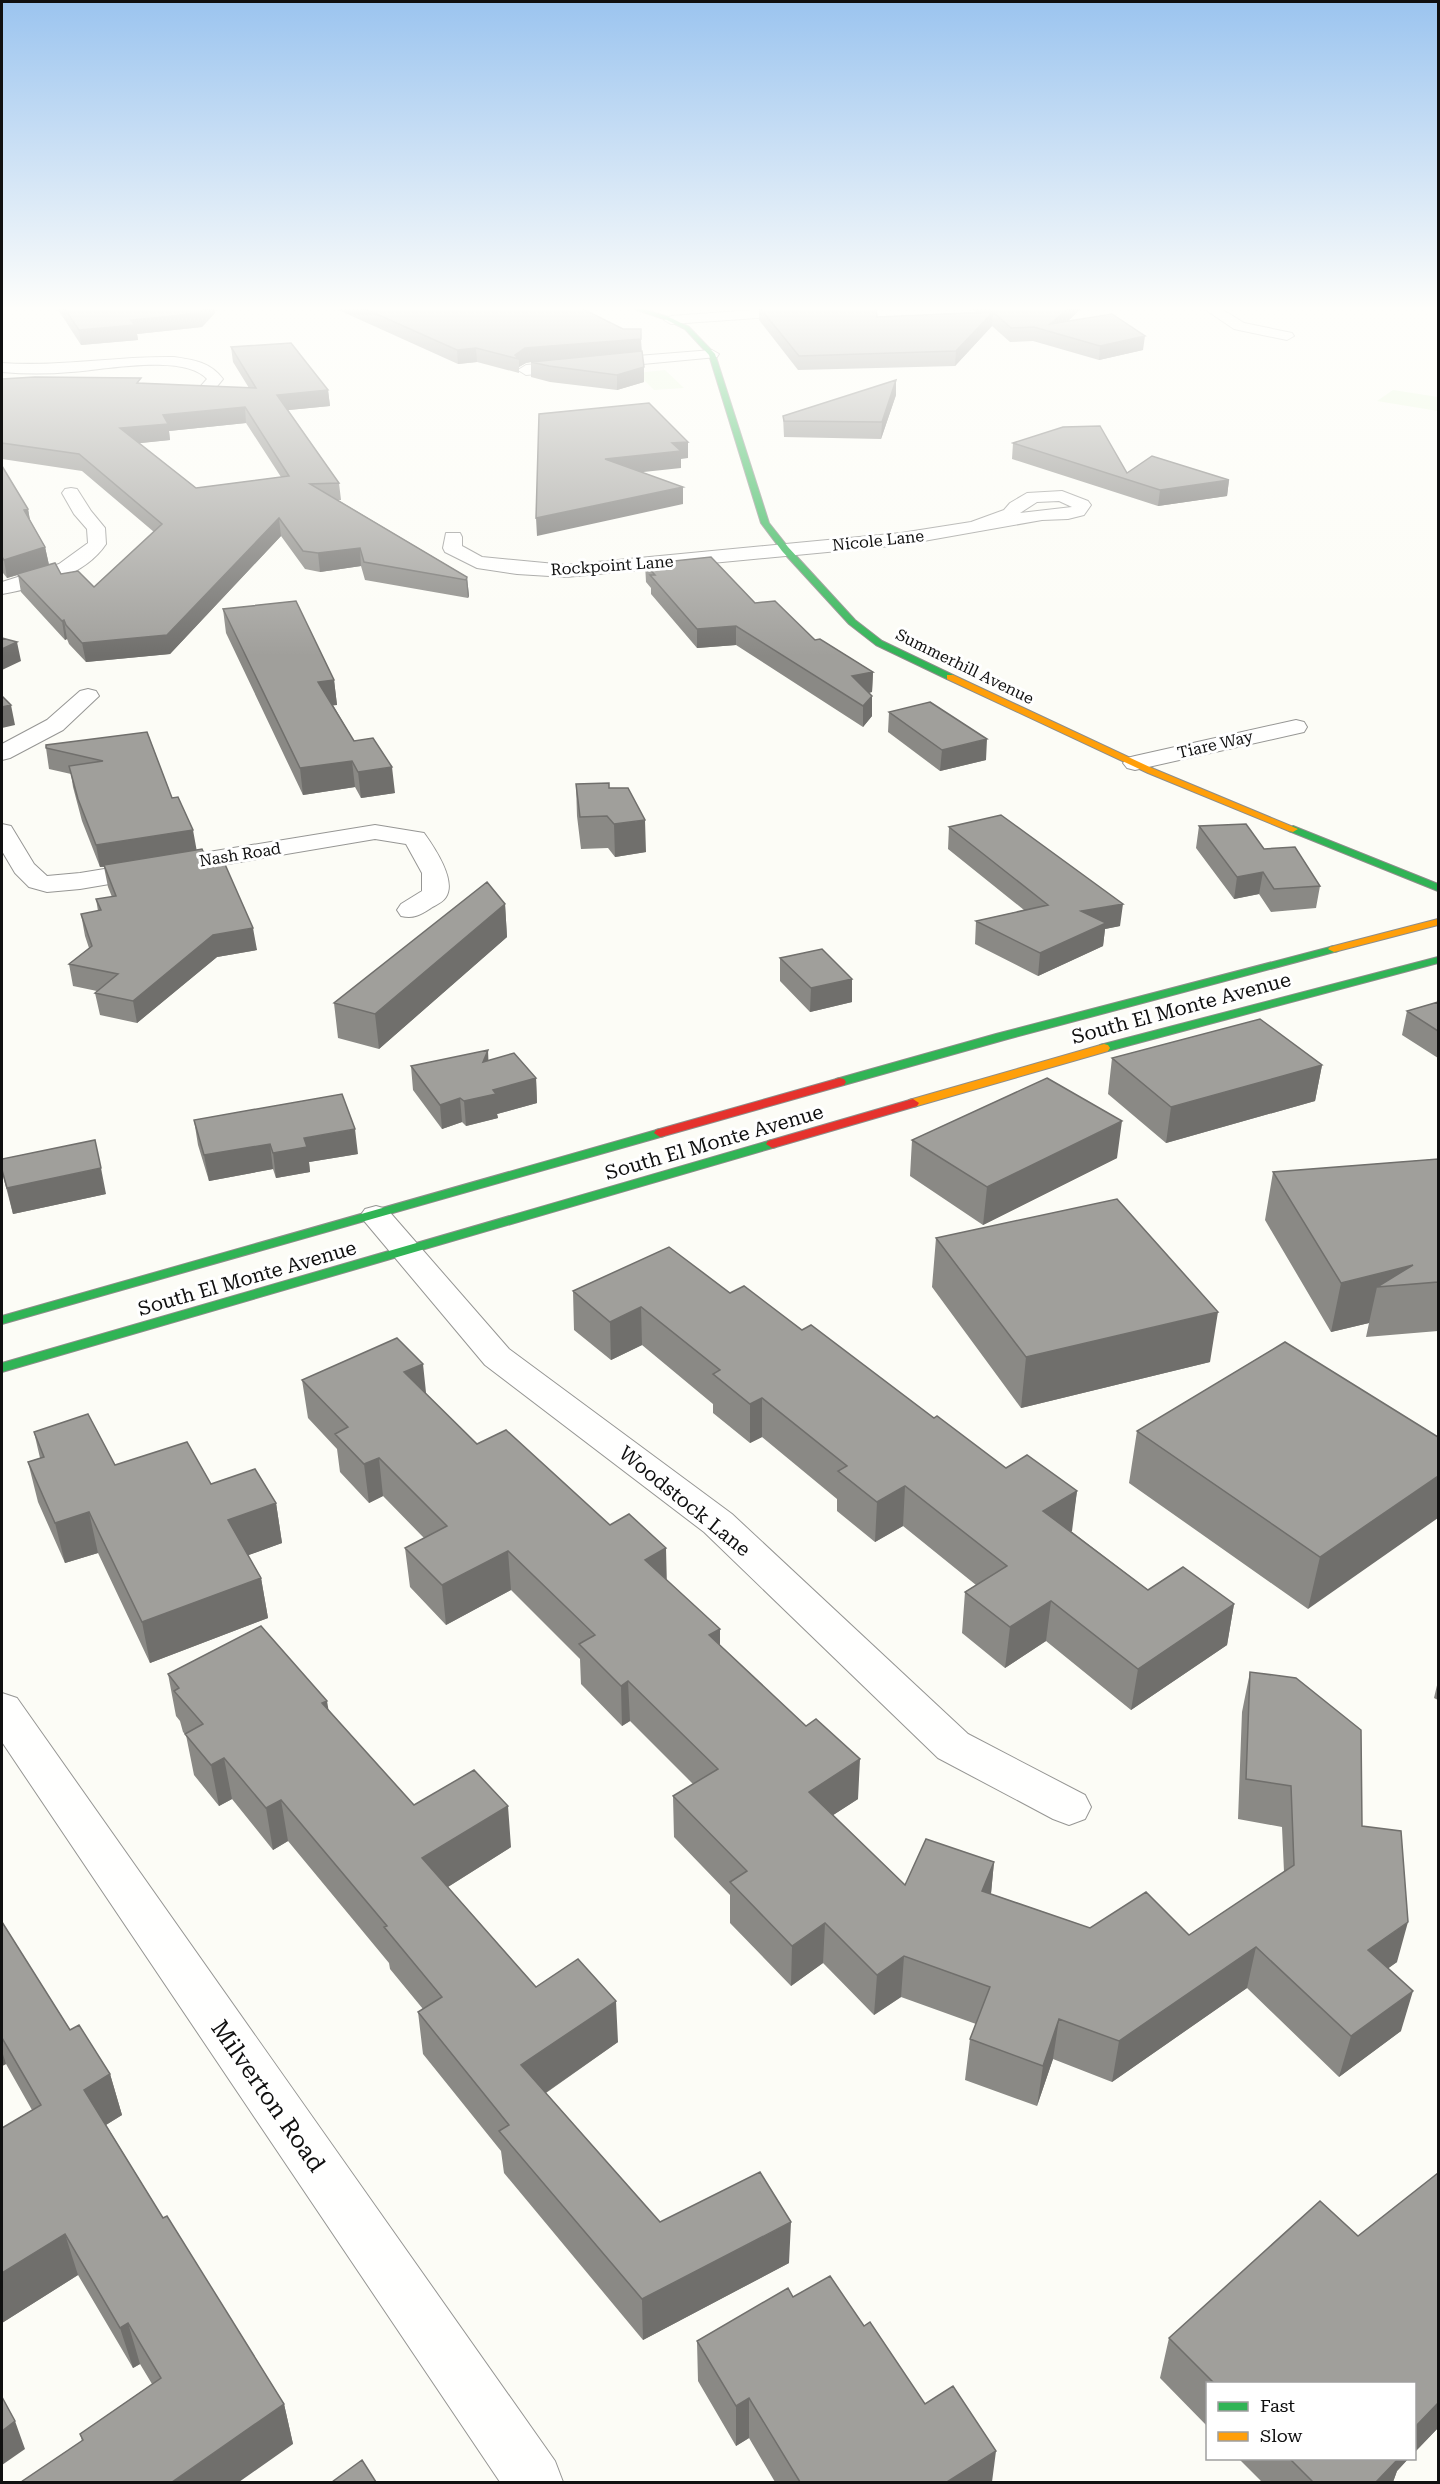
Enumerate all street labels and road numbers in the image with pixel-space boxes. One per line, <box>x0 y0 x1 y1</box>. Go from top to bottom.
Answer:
street label: Nicole Lane <box>831 526 925 555</box>
street label: Rockpoint Lane <box>550 552 674 579</box>
street label: Summerhill Avenue <box>893 625 1037 708</box>
street label: Tiare Way <box>1175 726 1255 762</box>
street label: Nash Road <box>198 839 282 870</box>
street label: South El Monte Avenue <box>1069 967 1293 1049</box>
street label: South El Monte Avenue <box>602 1099 826 1185</box>
street label: South El Monte Avenue <box>135 1235 359 1321</box>
street label: Woodstock Lane <box>614 1441 756 1561</box>
street label: Milverton Road <box>205 2015 331 2177</box>

